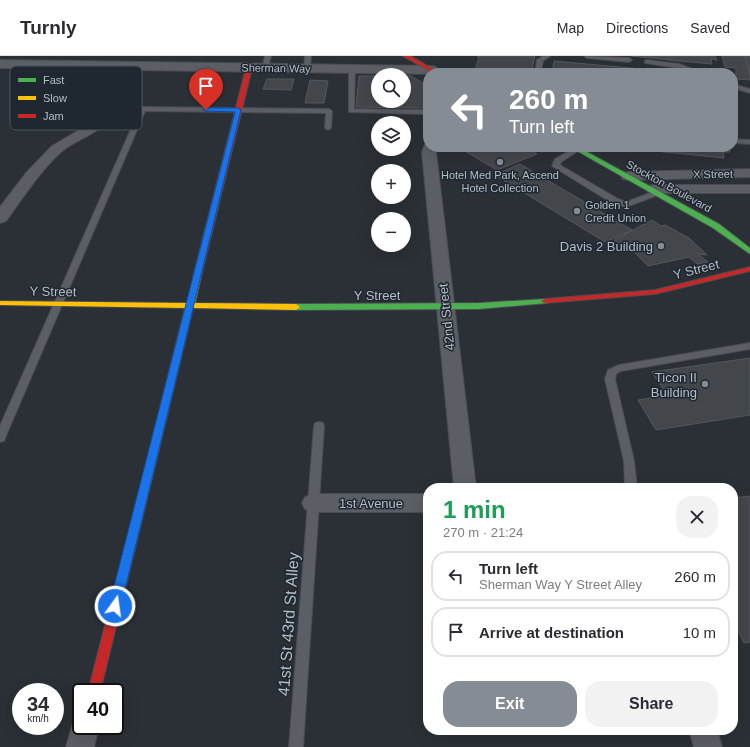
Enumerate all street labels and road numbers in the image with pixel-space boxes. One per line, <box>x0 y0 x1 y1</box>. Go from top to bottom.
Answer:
street label: Sherman Way <box>241 61 311 75</box>
street label: Stockton Boulevard <box>624 158 714 214</box>
street label: X Street <box>693 168 733 180</box>
street label: Y Street <box>672 256 721 282</box>
street label: 42nd Street <box>435 282 457 351</box>
street label: Y Street <box>29 284 77 299</box>
street label: Y Street <box>354 288 401 303</box>
street label: 1st Avenue <box>339 496 403 511</box>
street label: 41st St 43rd St Alley <box>275 552 302 696</box>

